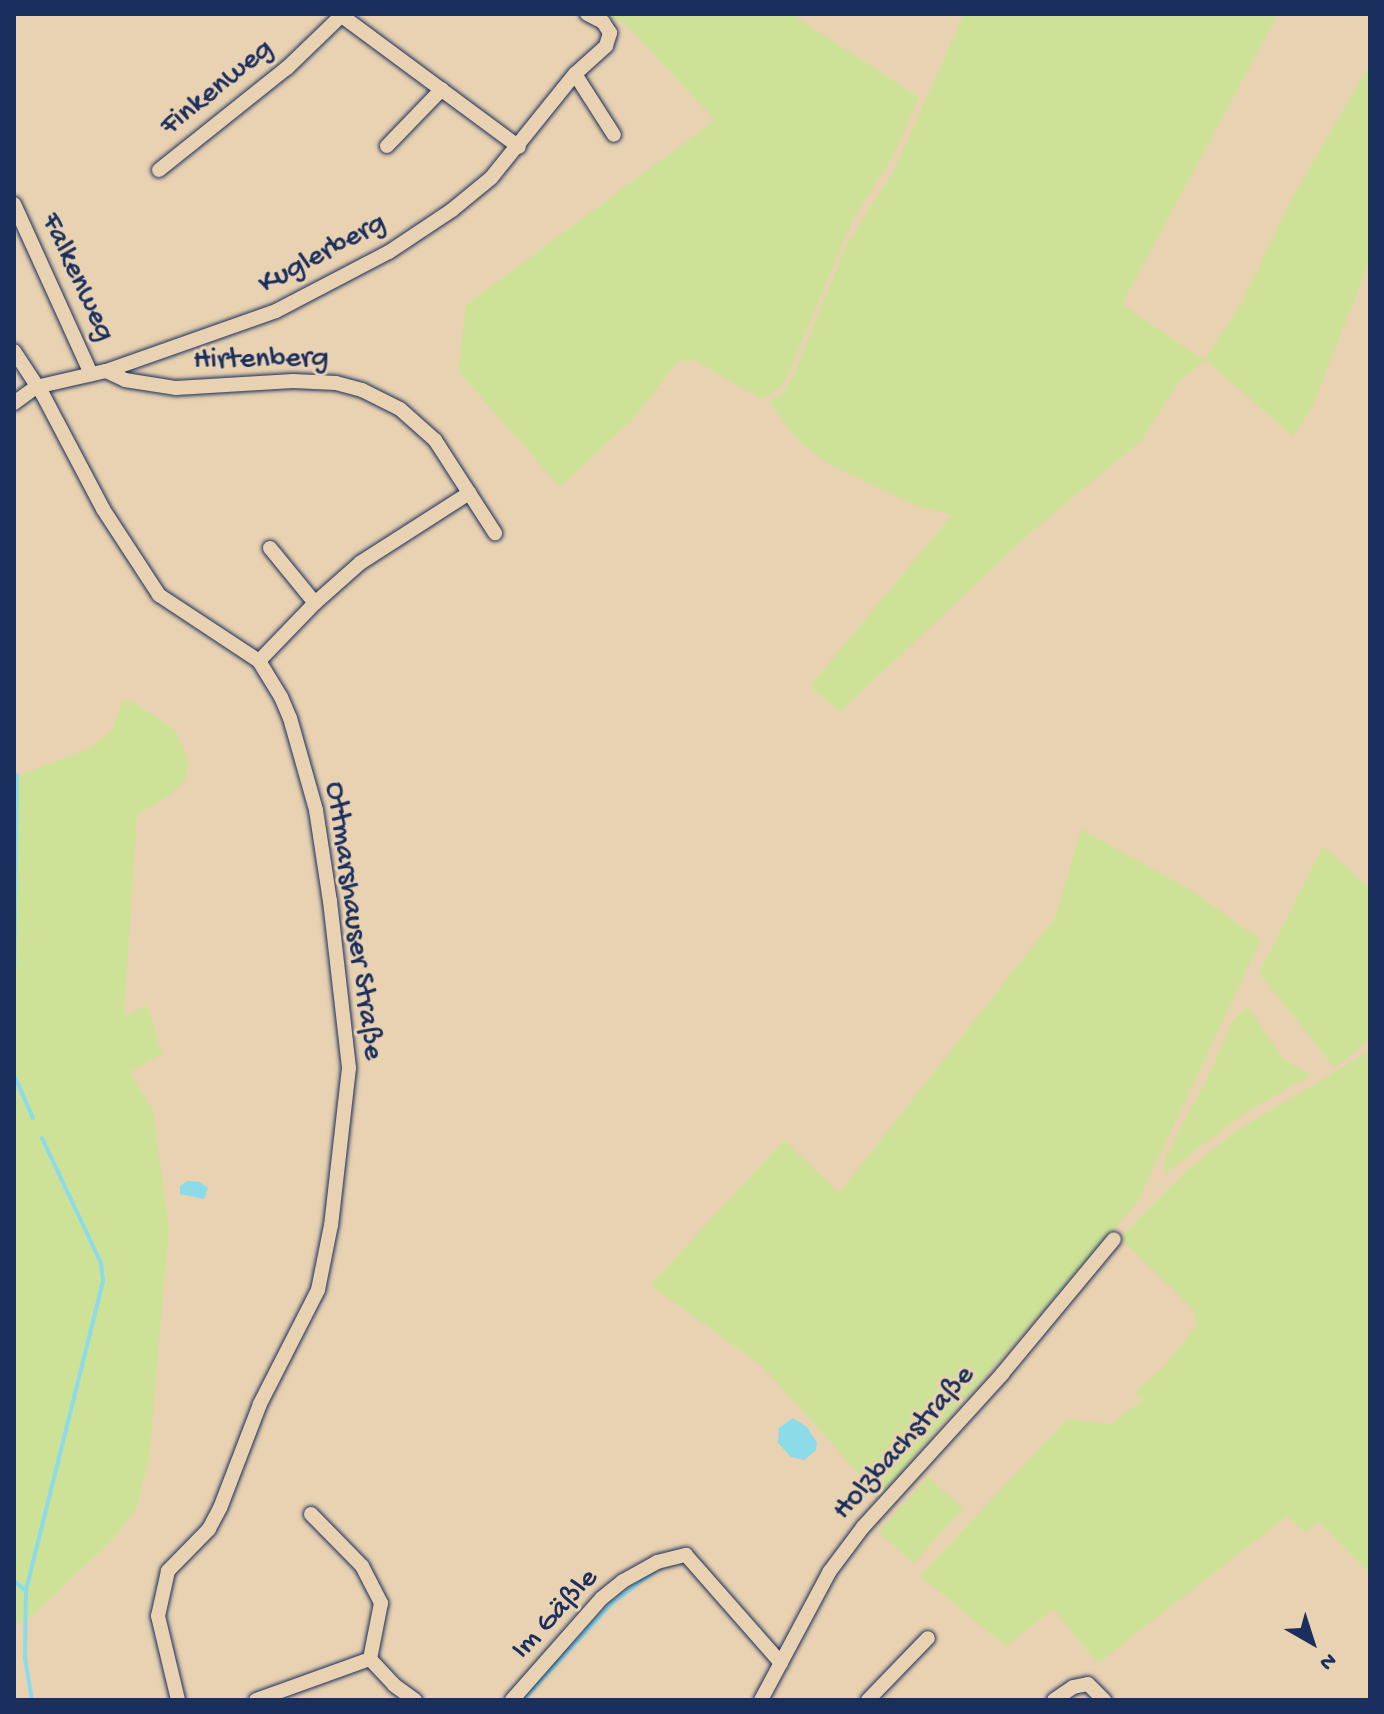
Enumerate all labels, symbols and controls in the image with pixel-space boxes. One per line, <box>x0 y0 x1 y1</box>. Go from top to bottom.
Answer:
street label: Finkenweg <box>154 33 282 145</box>
street label: Kuglerberg <box>253 206 393 304</box>
street label: Falkenweg <box>31 208 121 348</box>
street label: Hirtenberg <box>193 342 329 380</box>
street label: Ottmarshauser Straße <box>315 780 389 1062</box>
street label: Holzbachstraße <box>826 1359 984 1529</box>
street label: Im Gäßle <box>505 1562 607 1668</box>
north arrow <box>1272 1602 1352 1682</box>
text: N <box>1313 1646 1341 1675</box>

